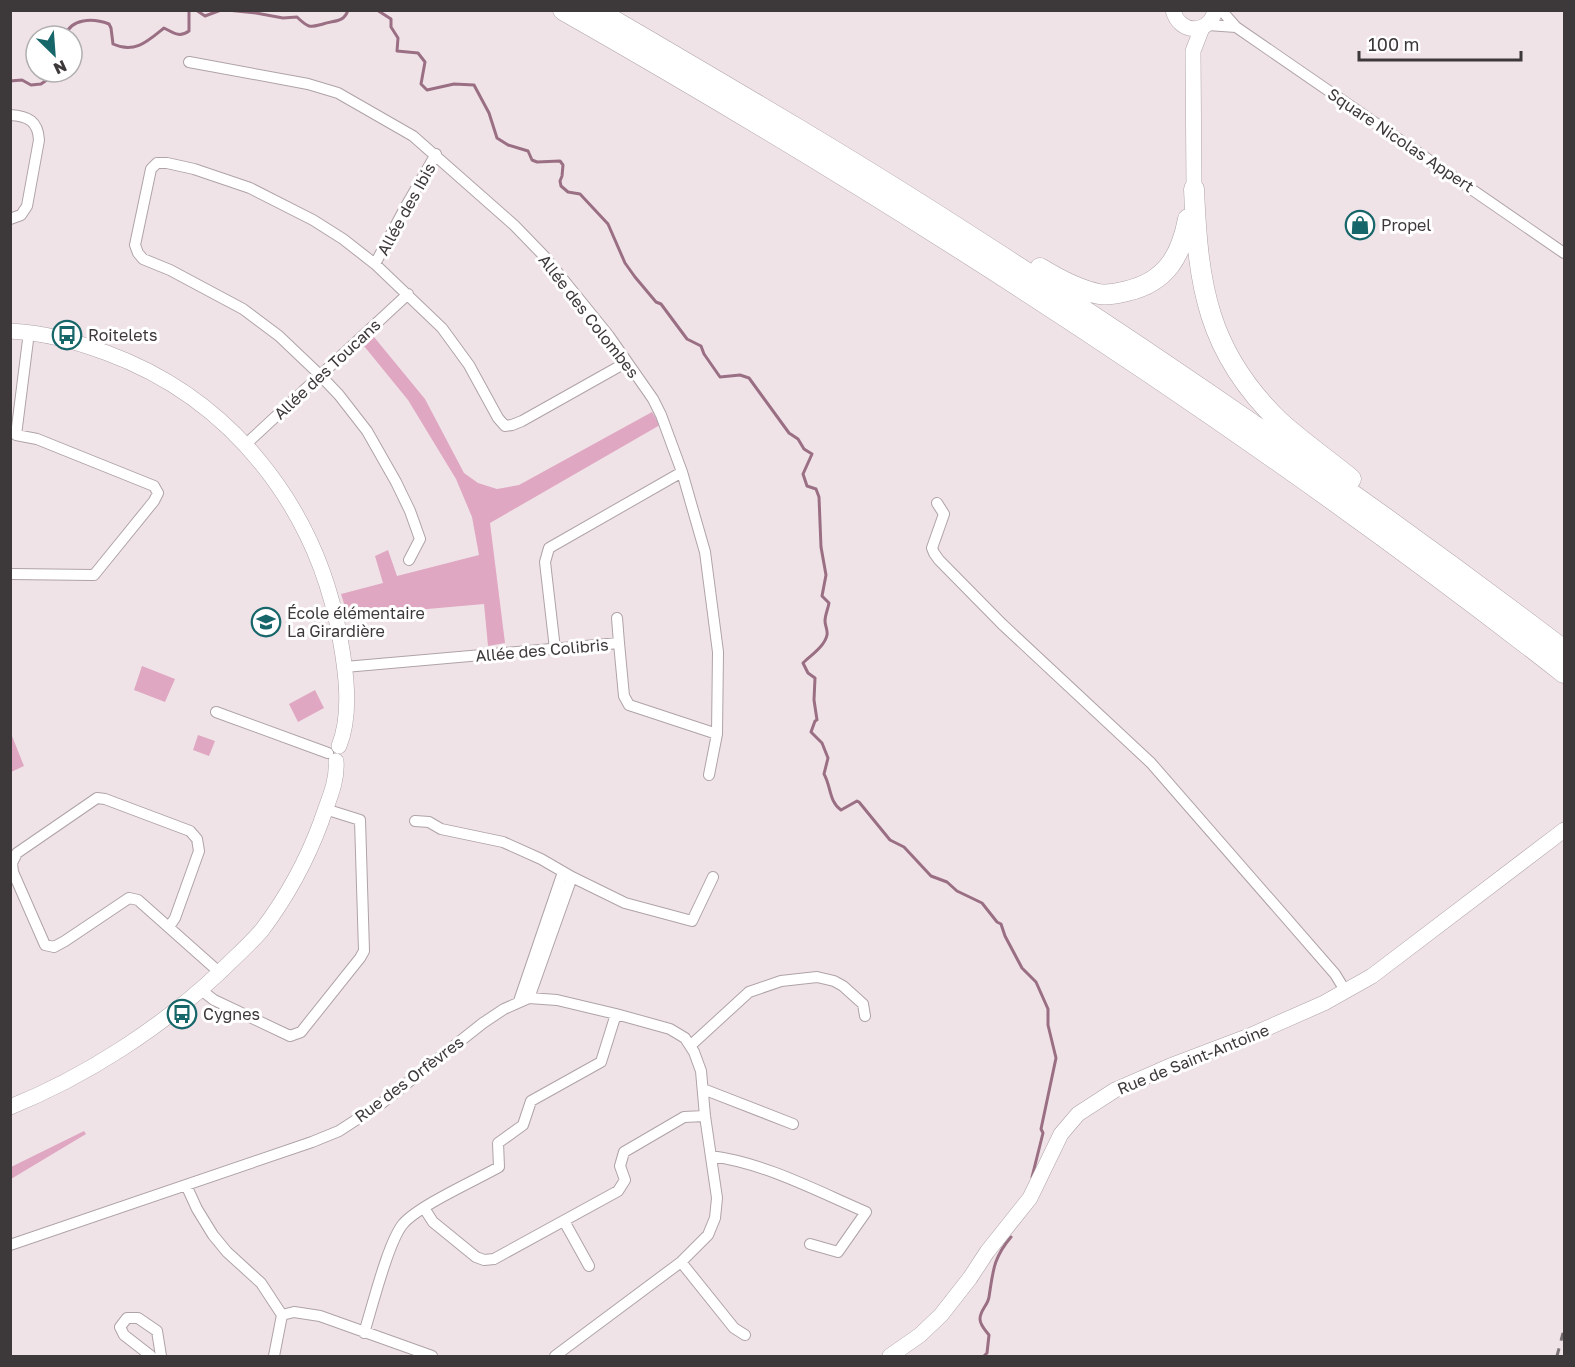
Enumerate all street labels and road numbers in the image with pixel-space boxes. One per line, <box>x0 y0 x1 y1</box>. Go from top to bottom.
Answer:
street label: Square Nicolas Appert <box>1324 84 1478 196</box>
street label: Allée des Ibis <box>372 159 440 259</box>
street label: Allée des Colombes <box>534 250 644 382</box>
street label: Allée des Toucans <box>270 314 384 424</box>
street label: Allée des Colibris <box>475 634 609 666</box>
street label: Rue de Saint-Antoine <box>1114 1019 1272 1099</box>
street label: Rue des Orfèvres <box>351 1032 467 1126</box>

